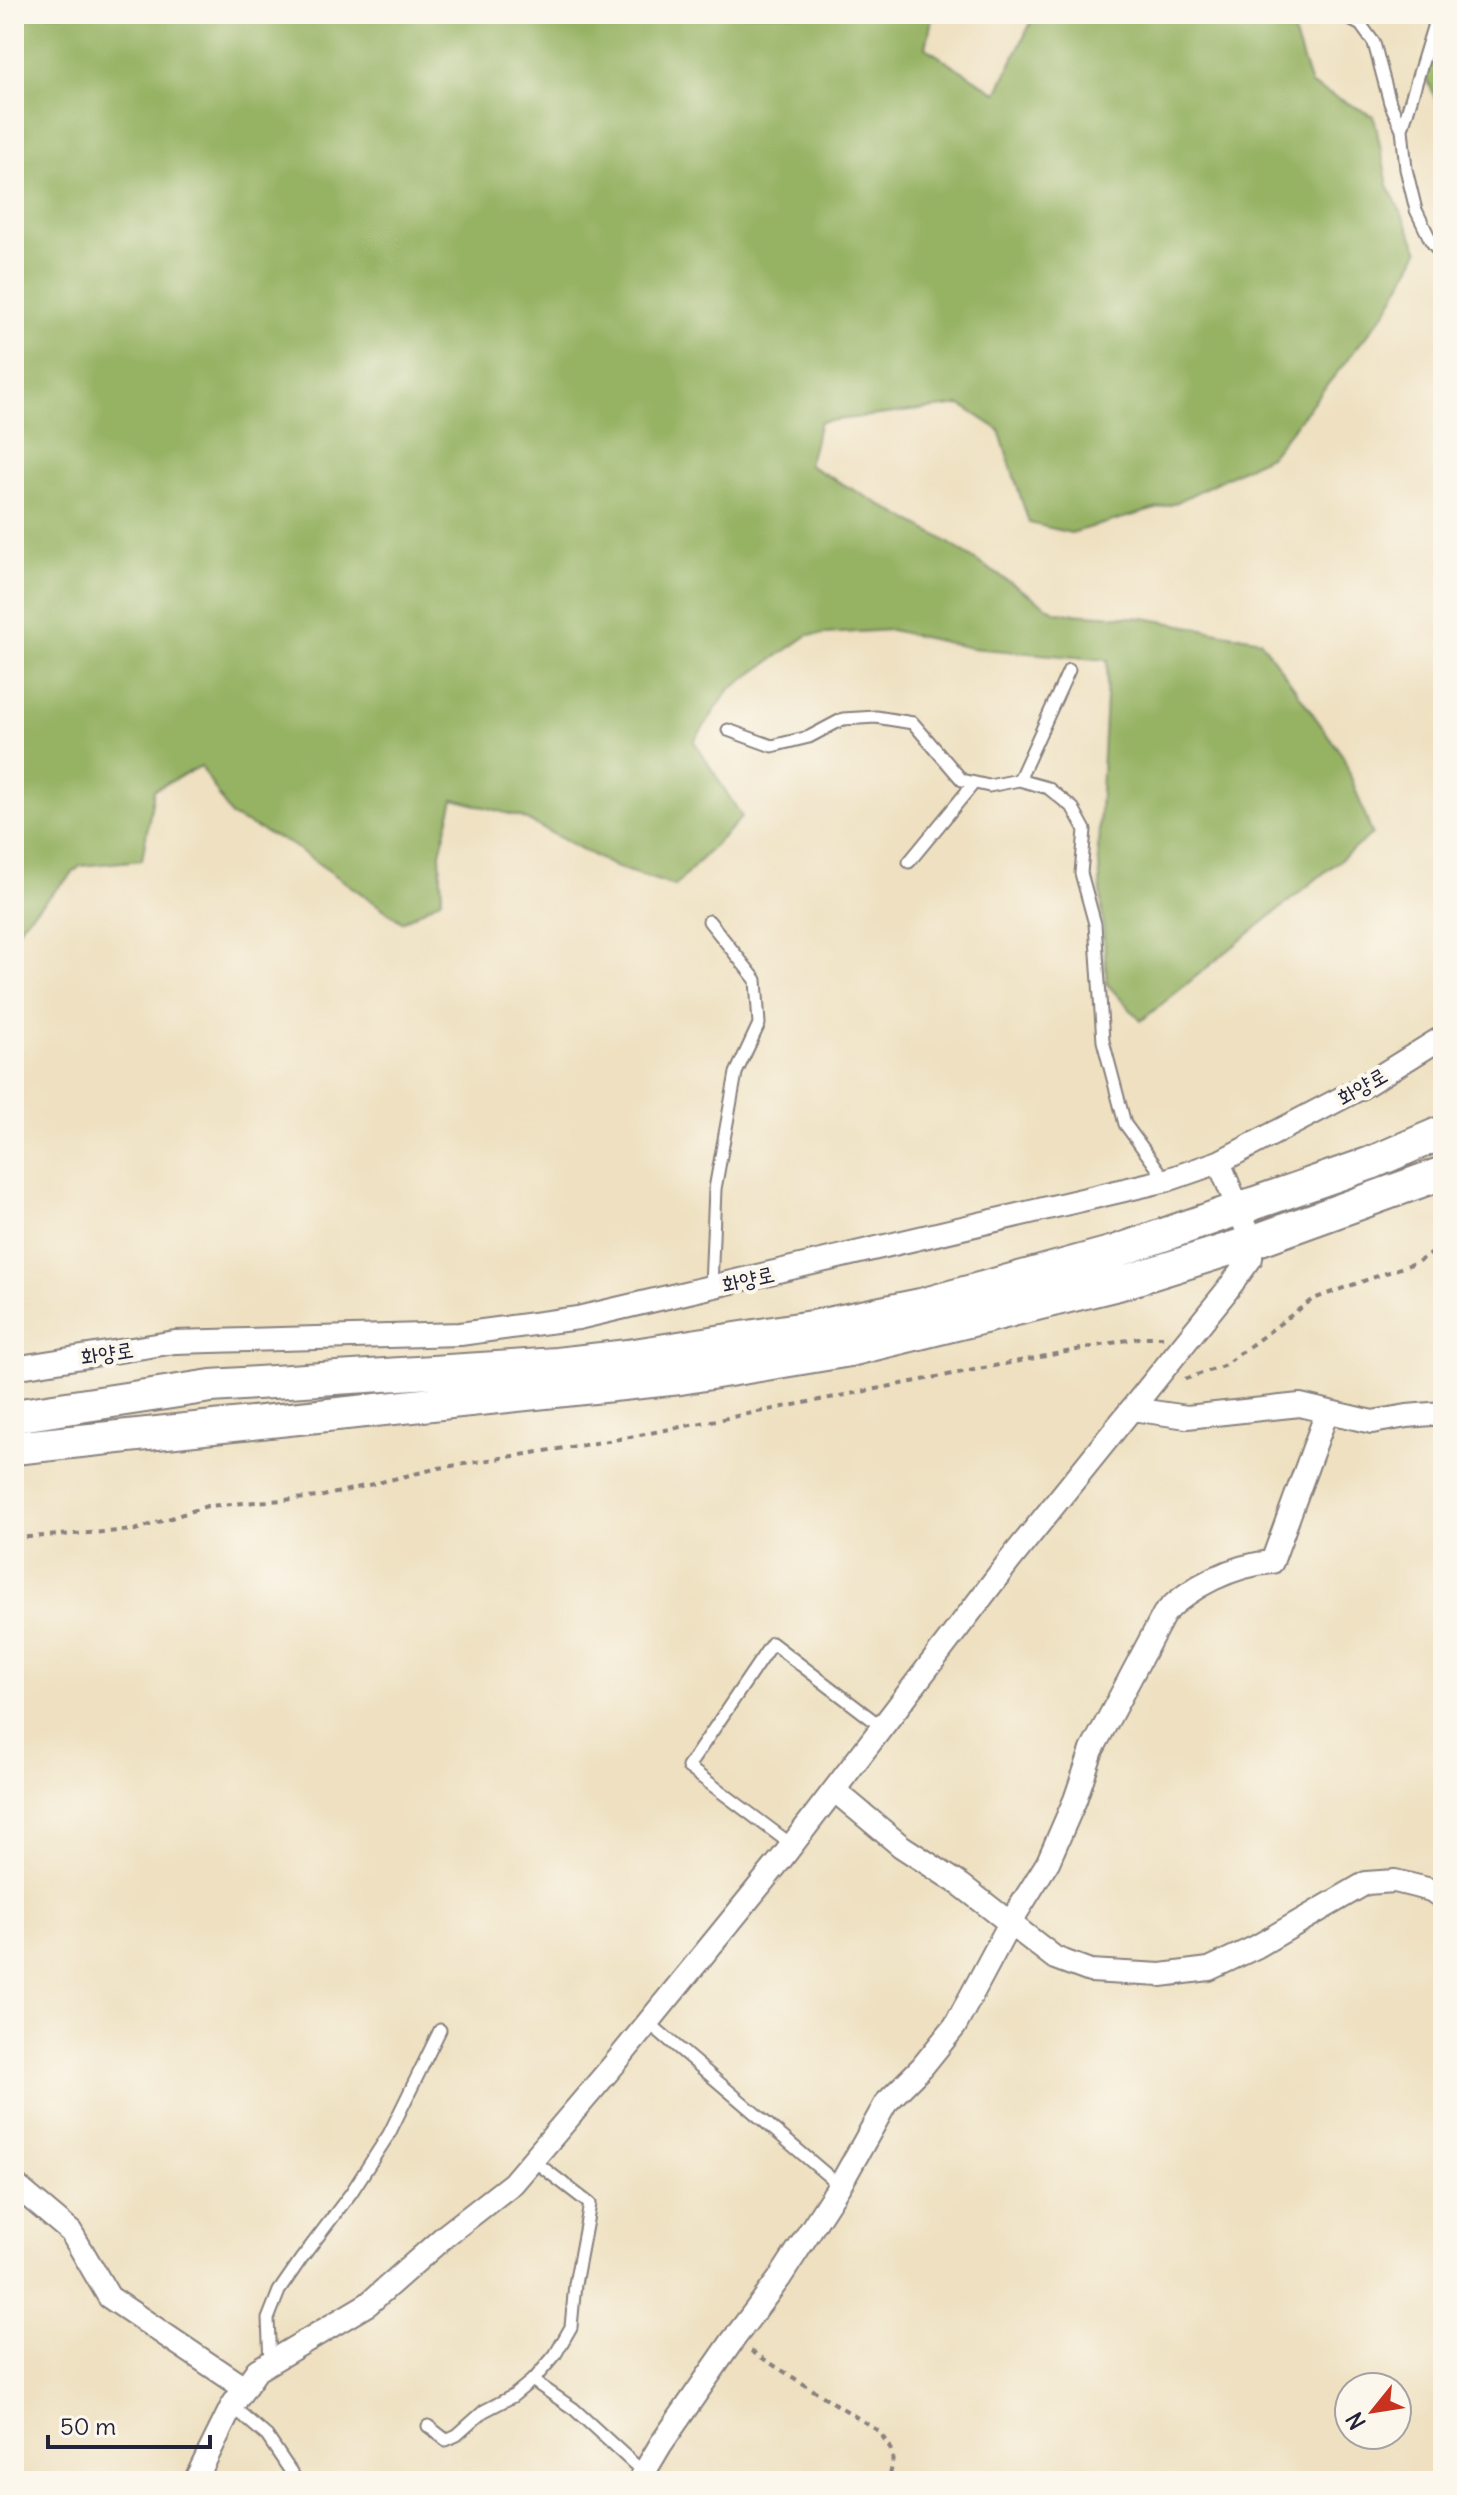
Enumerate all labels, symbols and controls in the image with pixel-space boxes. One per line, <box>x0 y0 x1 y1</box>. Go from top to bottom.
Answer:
street label: 화양로 <box>1332 1061 1392 1111</box>
street label: 화양로 <box>719 1259 777 1299</box>
street label: 화양로 <box>79 1335 135 1371</box>
north arrow <box>1333 2371 1413 2451</box>
scale bar <box>48 2399 210 2449</box>
text: N <box>1340 2407 1372 2435</box>
text: 50 m <box>60 2411 116 2441</box>

